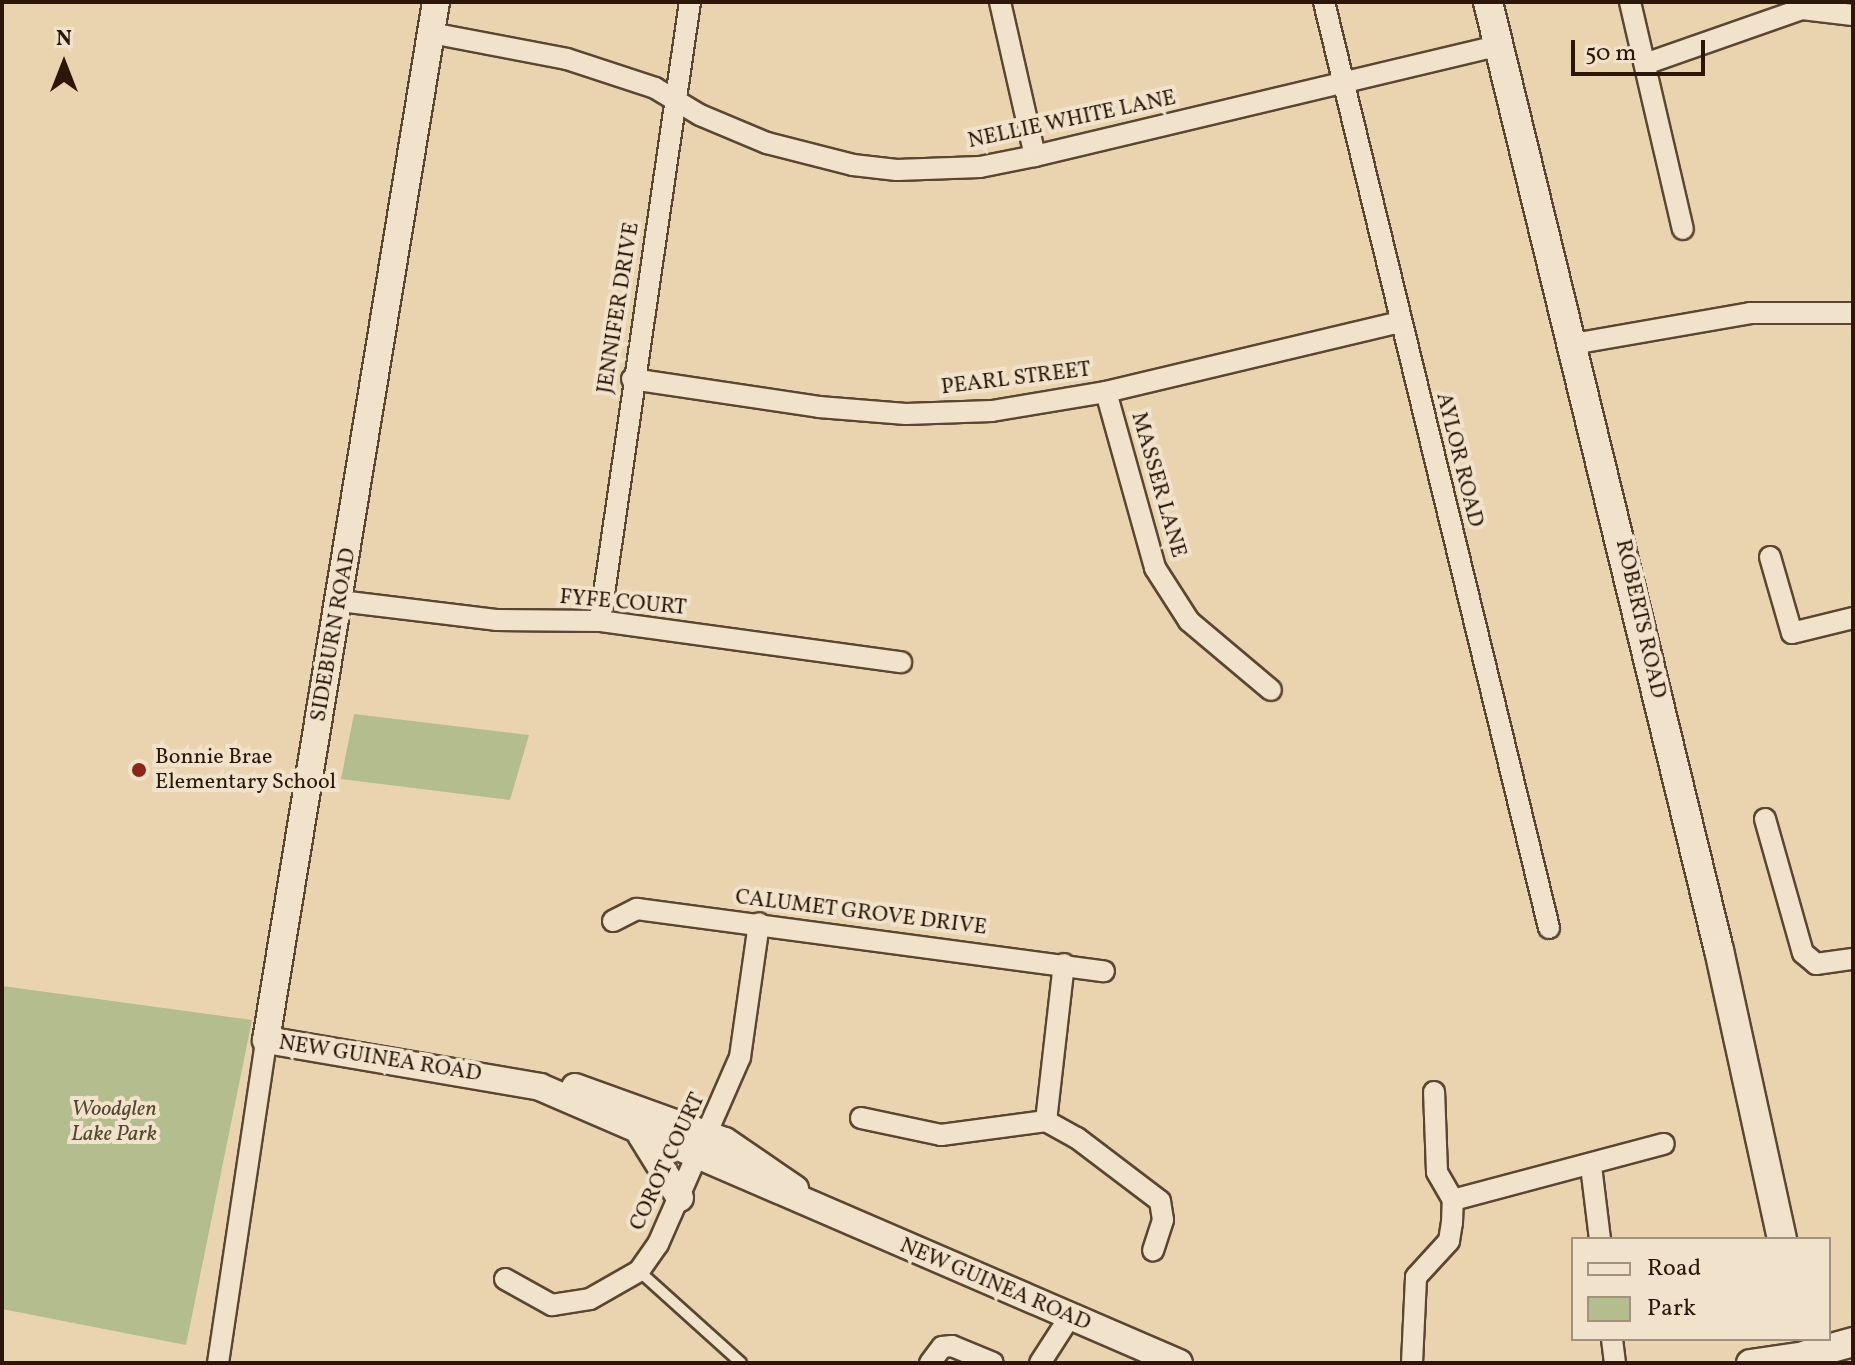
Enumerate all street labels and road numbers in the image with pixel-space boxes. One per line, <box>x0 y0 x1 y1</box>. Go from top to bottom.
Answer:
street label: NELLIE WHITE LANE <box>965 85 1179 155</box>
street label: JENNIFER DRIVE <box>592 220 646 396</box>
street label: PEARL STREET <box>940 357 1092 401</box>
street label: AYLOR ROAD <box>1430 390 1488 530</box>
street label: MASSER LANE <box>1125 409 1191 561</box>
street label: ROBERTS ROAD <box>1609 537 1671 701</box>
street label: SIDEBURN ROAD <box>306 546 362 724</box>
street label: FYFE COURT <box>558 584 688 622</box>
street label: CALUMET GROVE DRIVE <box>733 884 989 942</box>
street label: NEW GUINEA ROAD <box>276 1030 484 1088</box>
street label: COROT COURT <box>624 1089 712 1235</box>
street label: NEW GUINEA ROAD <box>895 1233 1095 1337</box>

